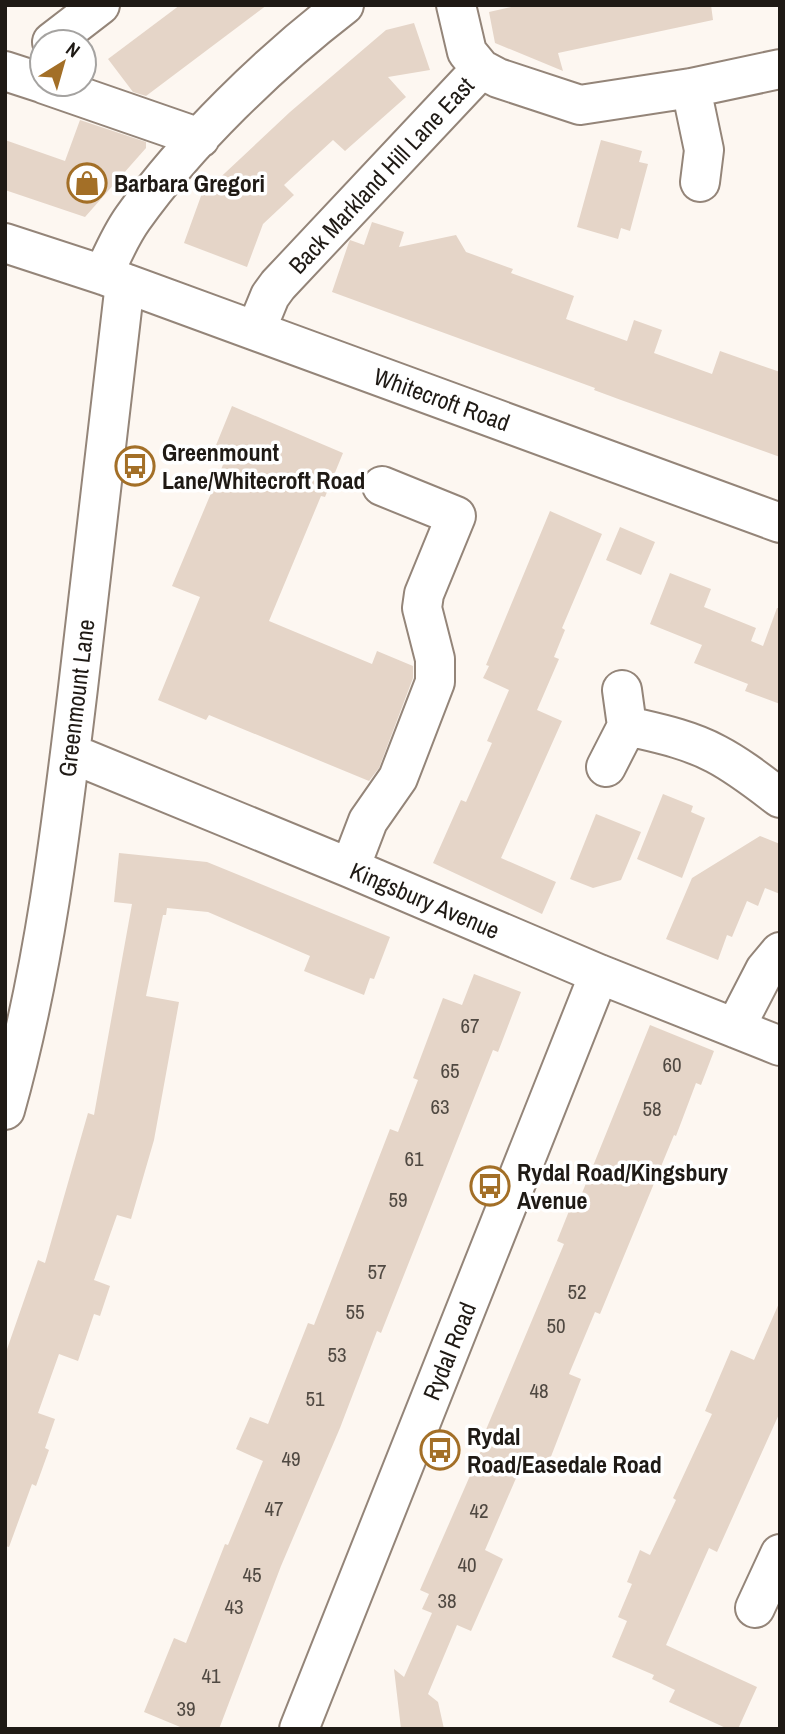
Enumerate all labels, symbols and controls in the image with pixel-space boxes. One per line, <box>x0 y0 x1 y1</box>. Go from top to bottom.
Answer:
north arrow <box>28 28 98 98</box>
text: N <box>61 36 86 63</box>
street label: Back Markland Hill Lane East <box>281 69 481 280</box>
shop icon: Barbara Gregori <box>66 162 108 204</box>
place label: Barbara Gregori <box>114 167 265 199</box>
street label: Whitecroft Road <box>370 360 514 438</box>
place label: Greenmount Lane/Whitecroft Road <box>162 436 365 496</box>
bus stop icon: Greenmount Lane/Whitecroft Road <box>114 445 156 487</box>
street label: Greenmount Lane <box>50 617 102 779</box>
street label: Kingsbury Avenue <box>345 854 505 946</box>
house number: 67 <box>460 1011 480 1040</box>
house number: 60 <box>662 1050 682 1079</box>
house number: 65 <box>440 1056 460 1085</box>
house number: 63 <box>430 1092 450 1121</box>
house number: 58 <box>642 1094 662 1123</box>
house number: 61 <box>404 1144 424 1173</box>
place label: Rydal Road/Kingsbury Avenue <box>517 1156 728 1216</box>
bus stop icon: Rydal Road/Kingsbury Avenue <box>469 1165 511 1207</box>
house number: 59 <box>388 1185 408 1214</box>
house number: 57 <box>367 1257 387 1286</box>
house number: 52 <box>567 1277 587 1306</box>
house number: 55 <box>345 1297 365 1326</box>
street label: Rydal Road <box>415 1297 483 1405</box>
house number: 50 <box>546 1311 566 1340</box>
house number: 53 <box>327 1340 347 1369</box>
house number: 48 <box>529 1376 549 1405</box>
house number: 51 <box>305 1384 325 1413</box>
place label: Rydal Road/Easedale Road <box>467 1420 662 1480</box>
bus stop icon: Rydal Road/Easedale Road <box>419 1429 461 1471</box>
house number: 49 <box>281 1444 301 1473</box>
house number: 47 <box>264 1494 284 1523</box>
house number: 42 <box>469 1496 489 1525</box>
house number: 40 <box>457 1550 477 1579</box>
house number: 45 <box>242 1560 262 1589</box>
house number: 38 <box>437 1586 457 1615</box>
house number: 43 <box>224 1592 244 1621</box>
house number: 41 <box>201 1661 221 1690</box>
house number: 39 <box>176 1694 196 1723</box>

